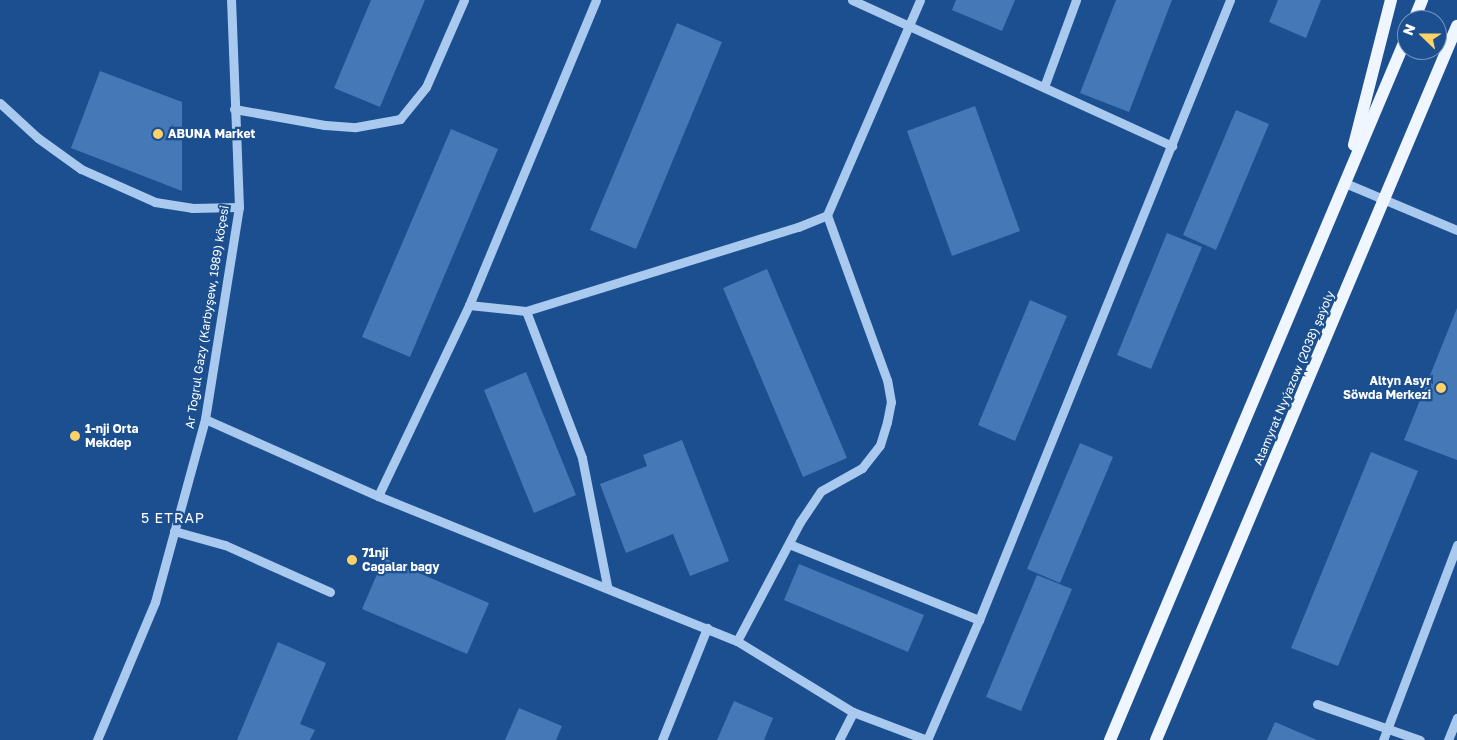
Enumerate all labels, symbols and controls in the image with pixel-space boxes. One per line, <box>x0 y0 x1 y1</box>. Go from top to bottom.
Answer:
north arrow <box>1397 10 1447 60</box>
text: N <box>1399 21 1418 38</box>
place label: ABUNA Market <box>168 127 255 141</box>
marker: ABUNA Market <box>152 128 164 140</box>
street label: Ar Togrul Gazy (Karbyşew, 1989) köçesi <box>182 204 232 430</box>
street label: Atamyrat Nyýazow (2038) şaýoly <box>1251 289 1337 467</box>
place label: Altyn Asyr Söwda Merkezi <box>1343 374 1431 402</box>
marker: Altyn Asyr Söwda Merkezi <box>1435 382 1447 394</box>
place label: 1-nji Orta Mekdep <box>85 422 138 450</box>
marker: 1-nji Orta Mekdep <box>69 430 81 442</box>
district label: 5 ETRAP <box>140 510 206 526</box>
place label: 71nji Cagalar bagy <box>362 546 439 574</box>
marker: 71nji Cagalar bagy <box>346 554 358 566</box>

